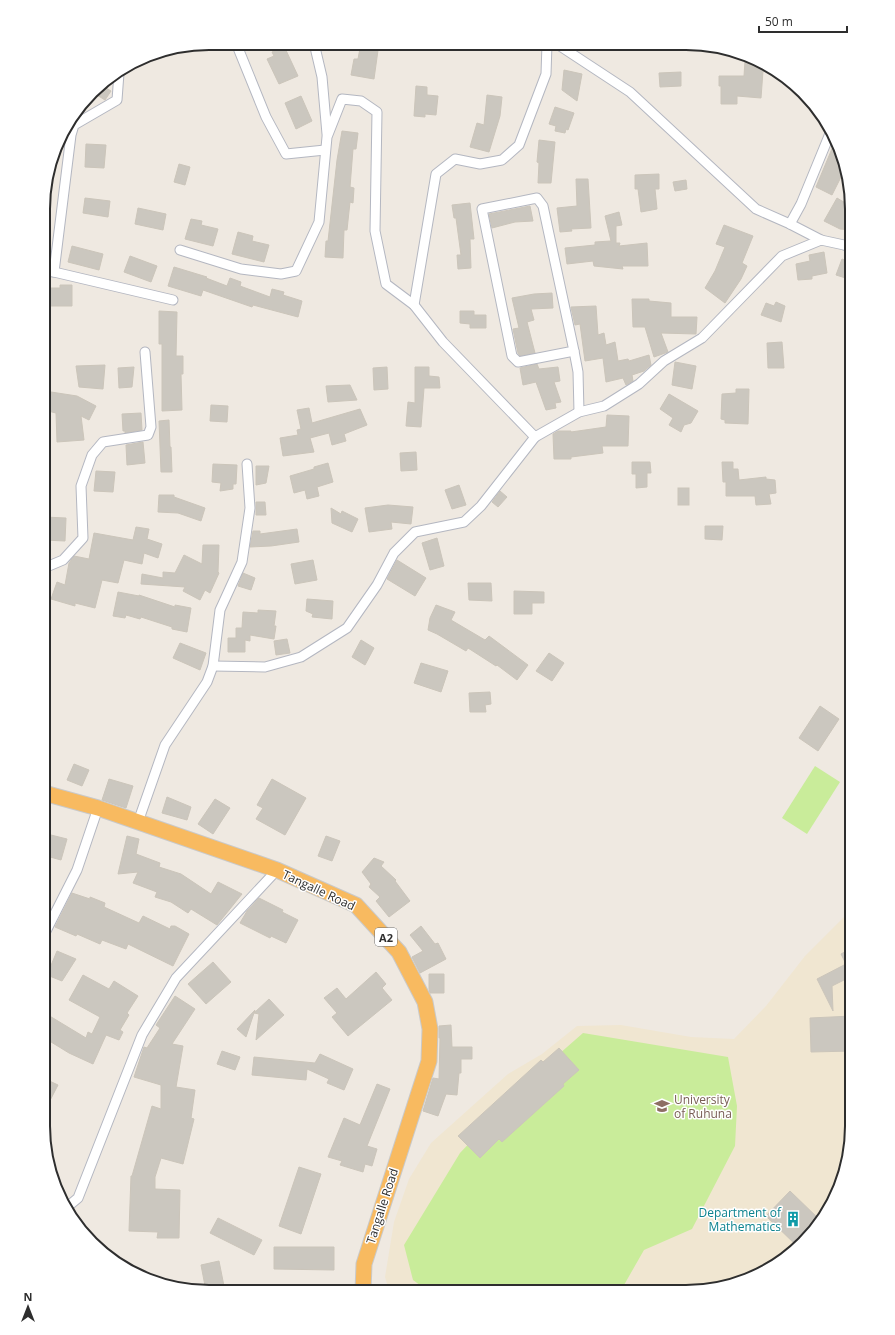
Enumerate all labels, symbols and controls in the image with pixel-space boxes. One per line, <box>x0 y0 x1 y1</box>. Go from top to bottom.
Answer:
scale bar <box>759 8 847 34</box>
text: 50 m <box>765 13 793 30</box>
street label: Tangalle Road <box>280 866 358 914</box>
road number: A2 <box>375 928 397 946</box>
place label: University of Ruhuna <box>674 1091 732 1122</box>
school or university icon: University of Ruhuna <box>653 1097 671 1115</box>
street label: Tangalle Road <box>362 1166 402 1246</box>
place label: Department of Mathematics <box>699 1204 782 1235</box>
building icon: Department of Mathematics <box>784 1210 802 1228</box>
north arrow <box>8 1287 48 1327</box>
text: N <box>24 1289 32 1304</box>

